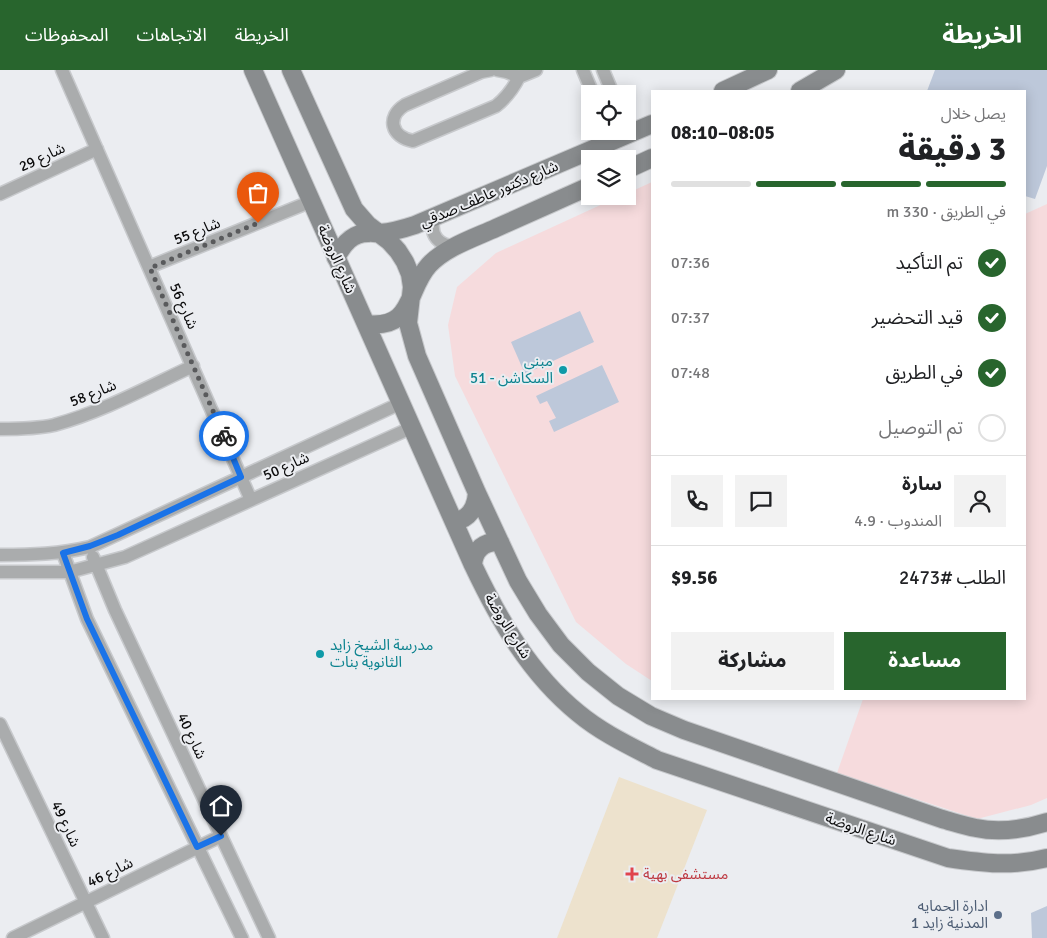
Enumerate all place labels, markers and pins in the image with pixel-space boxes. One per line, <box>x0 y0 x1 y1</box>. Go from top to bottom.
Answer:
pin <box>237 172 279 223</box>
place label: مبنى السكاشن - 51 <box>470 352 553 387</box>
marker: مبنى السكاشن - 51 <box>557 364 569 376</box>
place label: مدرسة الشيخ زايد الثانوية بنات <box>330 636 433 671</box>
marker: مدرسة الشيخ زايد الثانوية بنات <box>314 648 326 660</box>
pin <box>200 785 242 836</box>
place label: مستشفى بهية <box>643 865 728 883</box>
marker: مستشفى بهية <box>625 867 639 881</box>
place label: ادارة الحمايه المدنية زايد 1 <box>911 897 988 932</box>
marker: ادارة الحمايه المدنية زايد 1 <box>992 909 1004 921</box>

